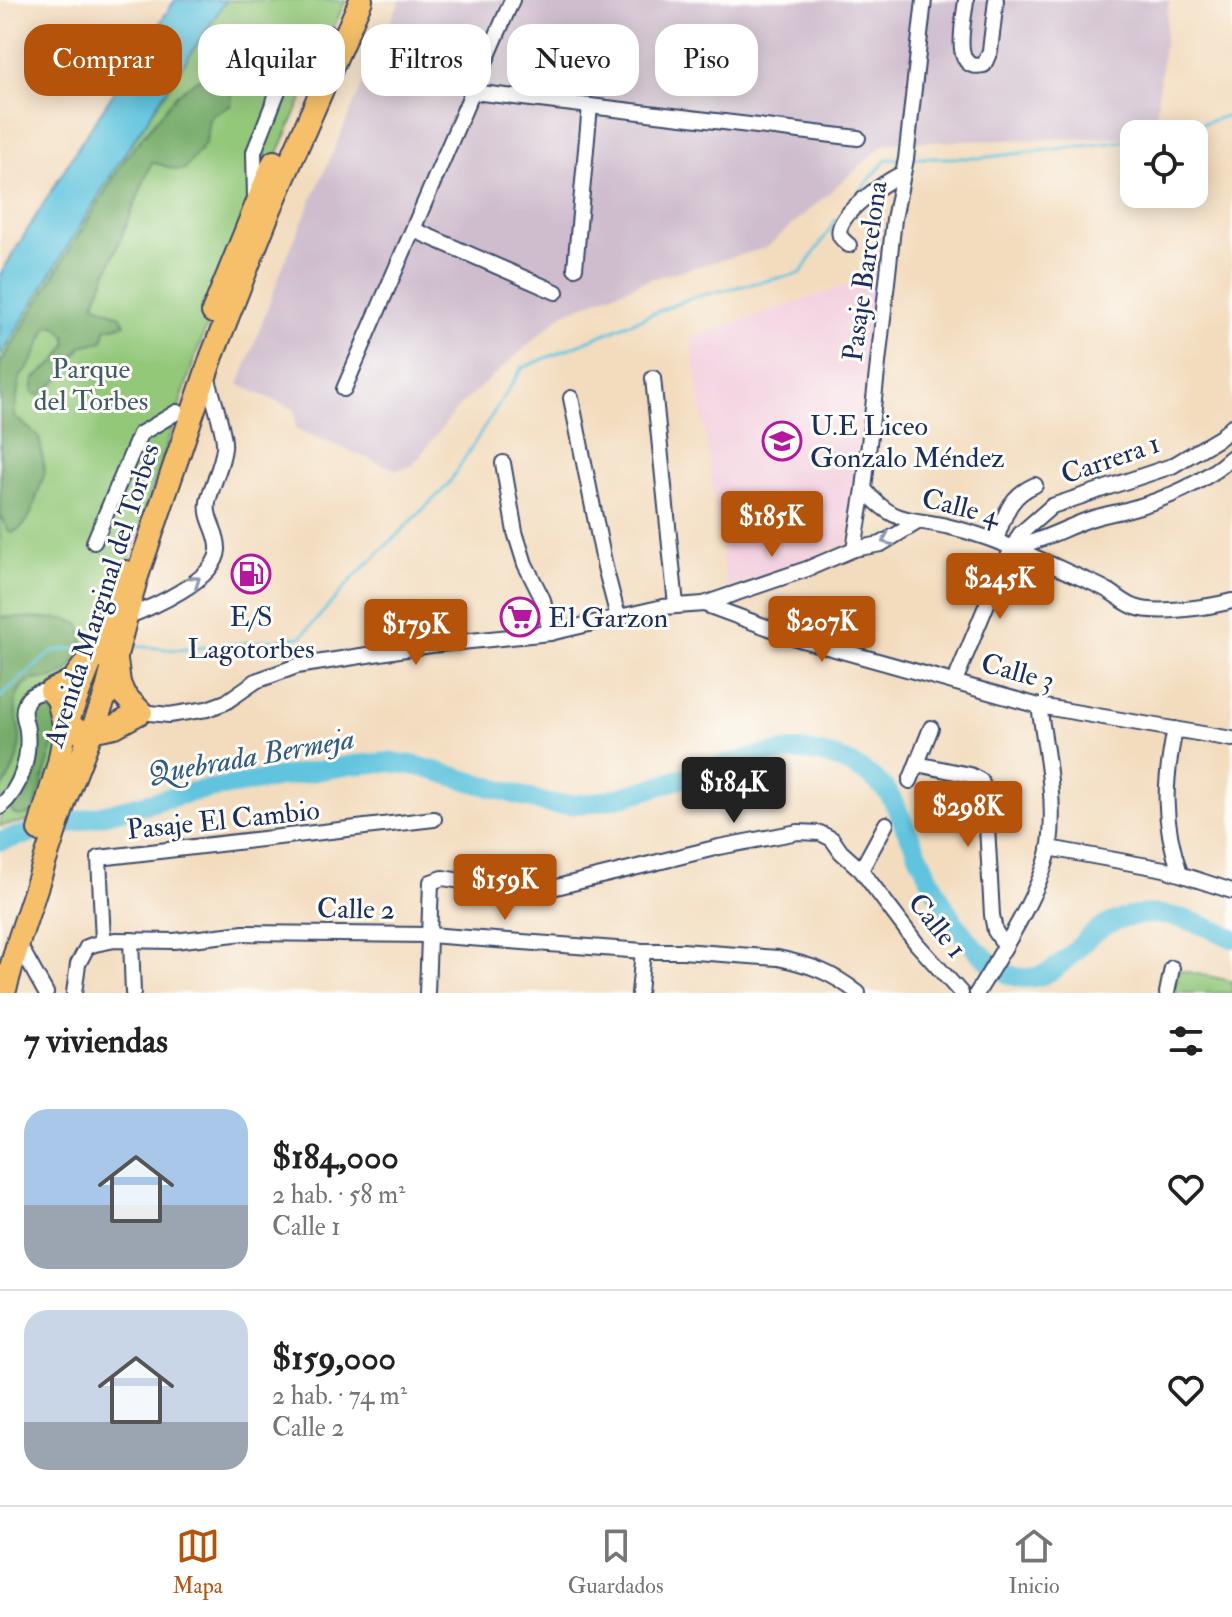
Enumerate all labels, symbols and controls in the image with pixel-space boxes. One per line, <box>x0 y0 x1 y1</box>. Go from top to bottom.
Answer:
chip: Comprar <box>24 24 182 96</box>
chip: Alquilar <box>198 24 345 96</box>
chip: Filtros <box>361 24 491 96</box>
chip: Nuevo <box>507 24 639 96</box>
chip: Piso <box>655 24 758 96</box>
map controls <box>1120 120 1208 208</box>
button: locate <box>1120 120 1208 208</box>
street label: Pasaje Barcelona <box>835 178 896 364</box>
park label: Parque del Torbes <box>34 352 148 419</box>
place label: U.E Liceo Gonzalo Méndez <box>810 409 1005 476</box>
school or university icon: U.E Liceo Gonzalo Méndez <box>761 420 803 462</box>
street label: Carrera 1 <box>1056 426 1165 493</box>
street label: Avenida Marginal del Torbes <box>36 439 168 753</box>
street label: Calle 4 <box>918 481 1005 534</box>
pin: $185K <box>716 491 828 559</box>
text: $185K <box>739 501 805 533</box>
one-way arrow <box>880 530 895 546</box>
fuel station icon: E/S Lagotorbes <box>230 553 272 595</box>
pin: $245K <box>944 553 1056 621</box>
text: $245K <box>964 563 1036 595</box>
one-way arrow <box>186 576 200 591</box>
supermarket icon: El Garzon <box>499 596 541 638</box>
pin: $207K <box>766 596 878 664</box>
pin: $179K <box>360 599 472 667</box>
place label: E/S Lagotorbes <box>188 600 315 667</box>
place label: El Garzon <box>548 601 668 636</box>
text: $207K <box>786 606 858 638</box>
text: $179K <box>382 609 450 641</box>
street label: Calle 3 <box>977 646 1058 699</box>
water label: Quebrada Bermeja <box>145 720 358 795</box>
pin: $184K <box>678 757 790 825</box>
text: $184K <box>700 767 768 799</box>
pin: $298K <box>912 781 1024 849</box>
text: $298K <box>932 791 1004 823</box>
street label: Pasaje El Cambio <box>125 793 321 848</box>
pin: $159K <box>449 854 561 922</box>
text: $159K <box>472 864 538 896</box>
street label: Calle 1 <box>900 886 974 966</box>
street label: Calle 2 <box>317 891 395 928</box>
icon: filters <box>1164 1019 1208 1063</box>
text: 7 viviendas <box>24 1020 168 1063</box>
text: $184,000 <box>272 1136 399 1179</box>
icon: home <box>88 1141 184 1237</box>
icon: heart <box>1164 1167 1208 1211</box>
text: 2 hab. · 58 m² <box>272 1179 405 1211</box>
text: Calle 1 <box>272 1211 340 1243</box>
text: $159,000 <box>272 1337 396 1380</box>
icon: home <box>88 1342 184 1438</box>
icon: heart <box>1164 1368 1208 1412</box>
text: 2 hab. · 74 m² <box>272 1380 407 1412</box>
text: Calle 2 <box>272 1412 344 1444</box>
tab: Mapa <box>172 1524 223 1600</box>
tab: Guardados <box>568 1524 664 1600</box>
tab: Inicio <box>1008 1524 1060 1600</box>

